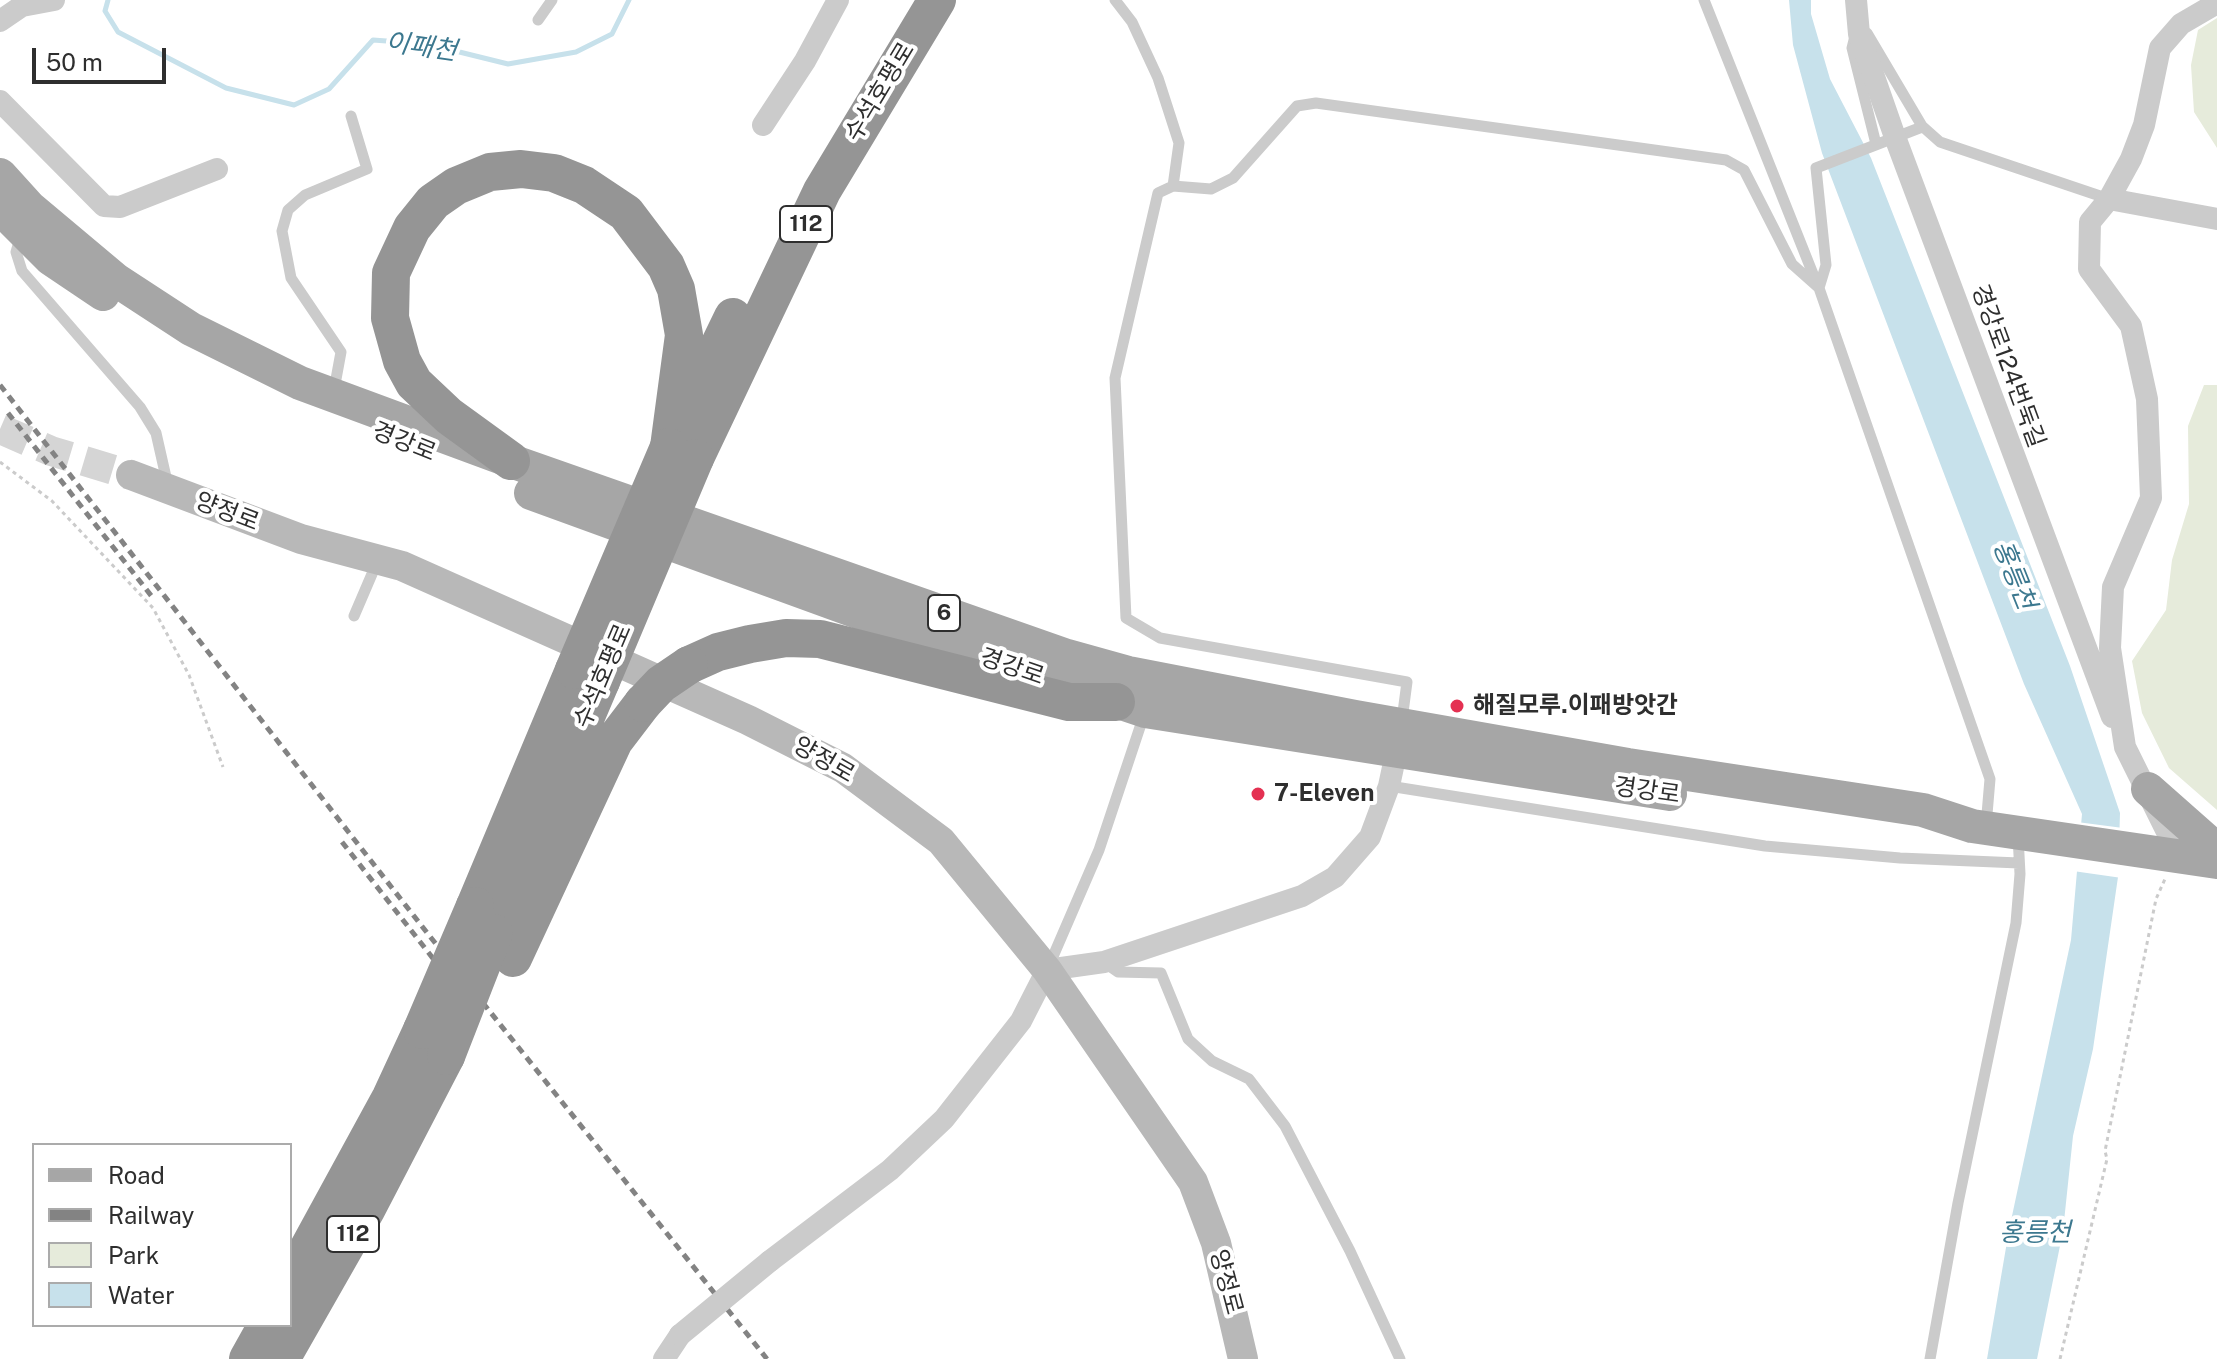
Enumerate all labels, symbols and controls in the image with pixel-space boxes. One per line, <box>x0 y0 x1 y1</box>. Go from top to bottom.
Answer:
water label: 이패천 <box>383 27 459 67</box>
scale bar <box>36 32 170 82</box>
street label: 수석호평로 <box>839 37 921 147</box>
text: 50 m <box>46 48 103 76</box>
road number: 112 <box>780 206 832 242</box>
street label: 경강로124번둑길 <box>1965 280 2051 452</box>
street label: 경강로 <box>368 416 440 468</box>
street label: 양정로 <box>191 487 263 537</box>
water label: 홍릉천 <box>1986 536 2042 614</box>
road number: 6 <box>928 595 960 631</box>
street label: 수석호평로 <box>568 620 638 732</box>
street label: 경강로 <box>976 643 1048 691</box>
place label: 해질모루.이패방앗간 <box>1473 692 1678 720</box>
marker: 해질모루.이패방앗간 <box>1448 697 1466 715</box>
street label: 양정로 <box>788 731 860 789</box>
street label: 경강로 <box>1612 772 1682 810</box>
place label: 7-Eleven <box>1274 780 1374 808</box>
marker: 7-Eleven <box>1249 785 1267 803</box>
legend <box>32 1143 292 1327</box>
text: Road <box>108 1161 165 1189</box>
text: Railway <box>108 1201 194 1229</box>
road number: 112 <box>327 1216 379 1252</box>
water label: 홍릉천 <box>1999 1217 2071 1249</box>
text: Park <box>108 1241 159 1269</box>
street label: 양정로 <box>1204 1246 1248 1318</box>
text: Water <box>108 1281 175 1309</box>

